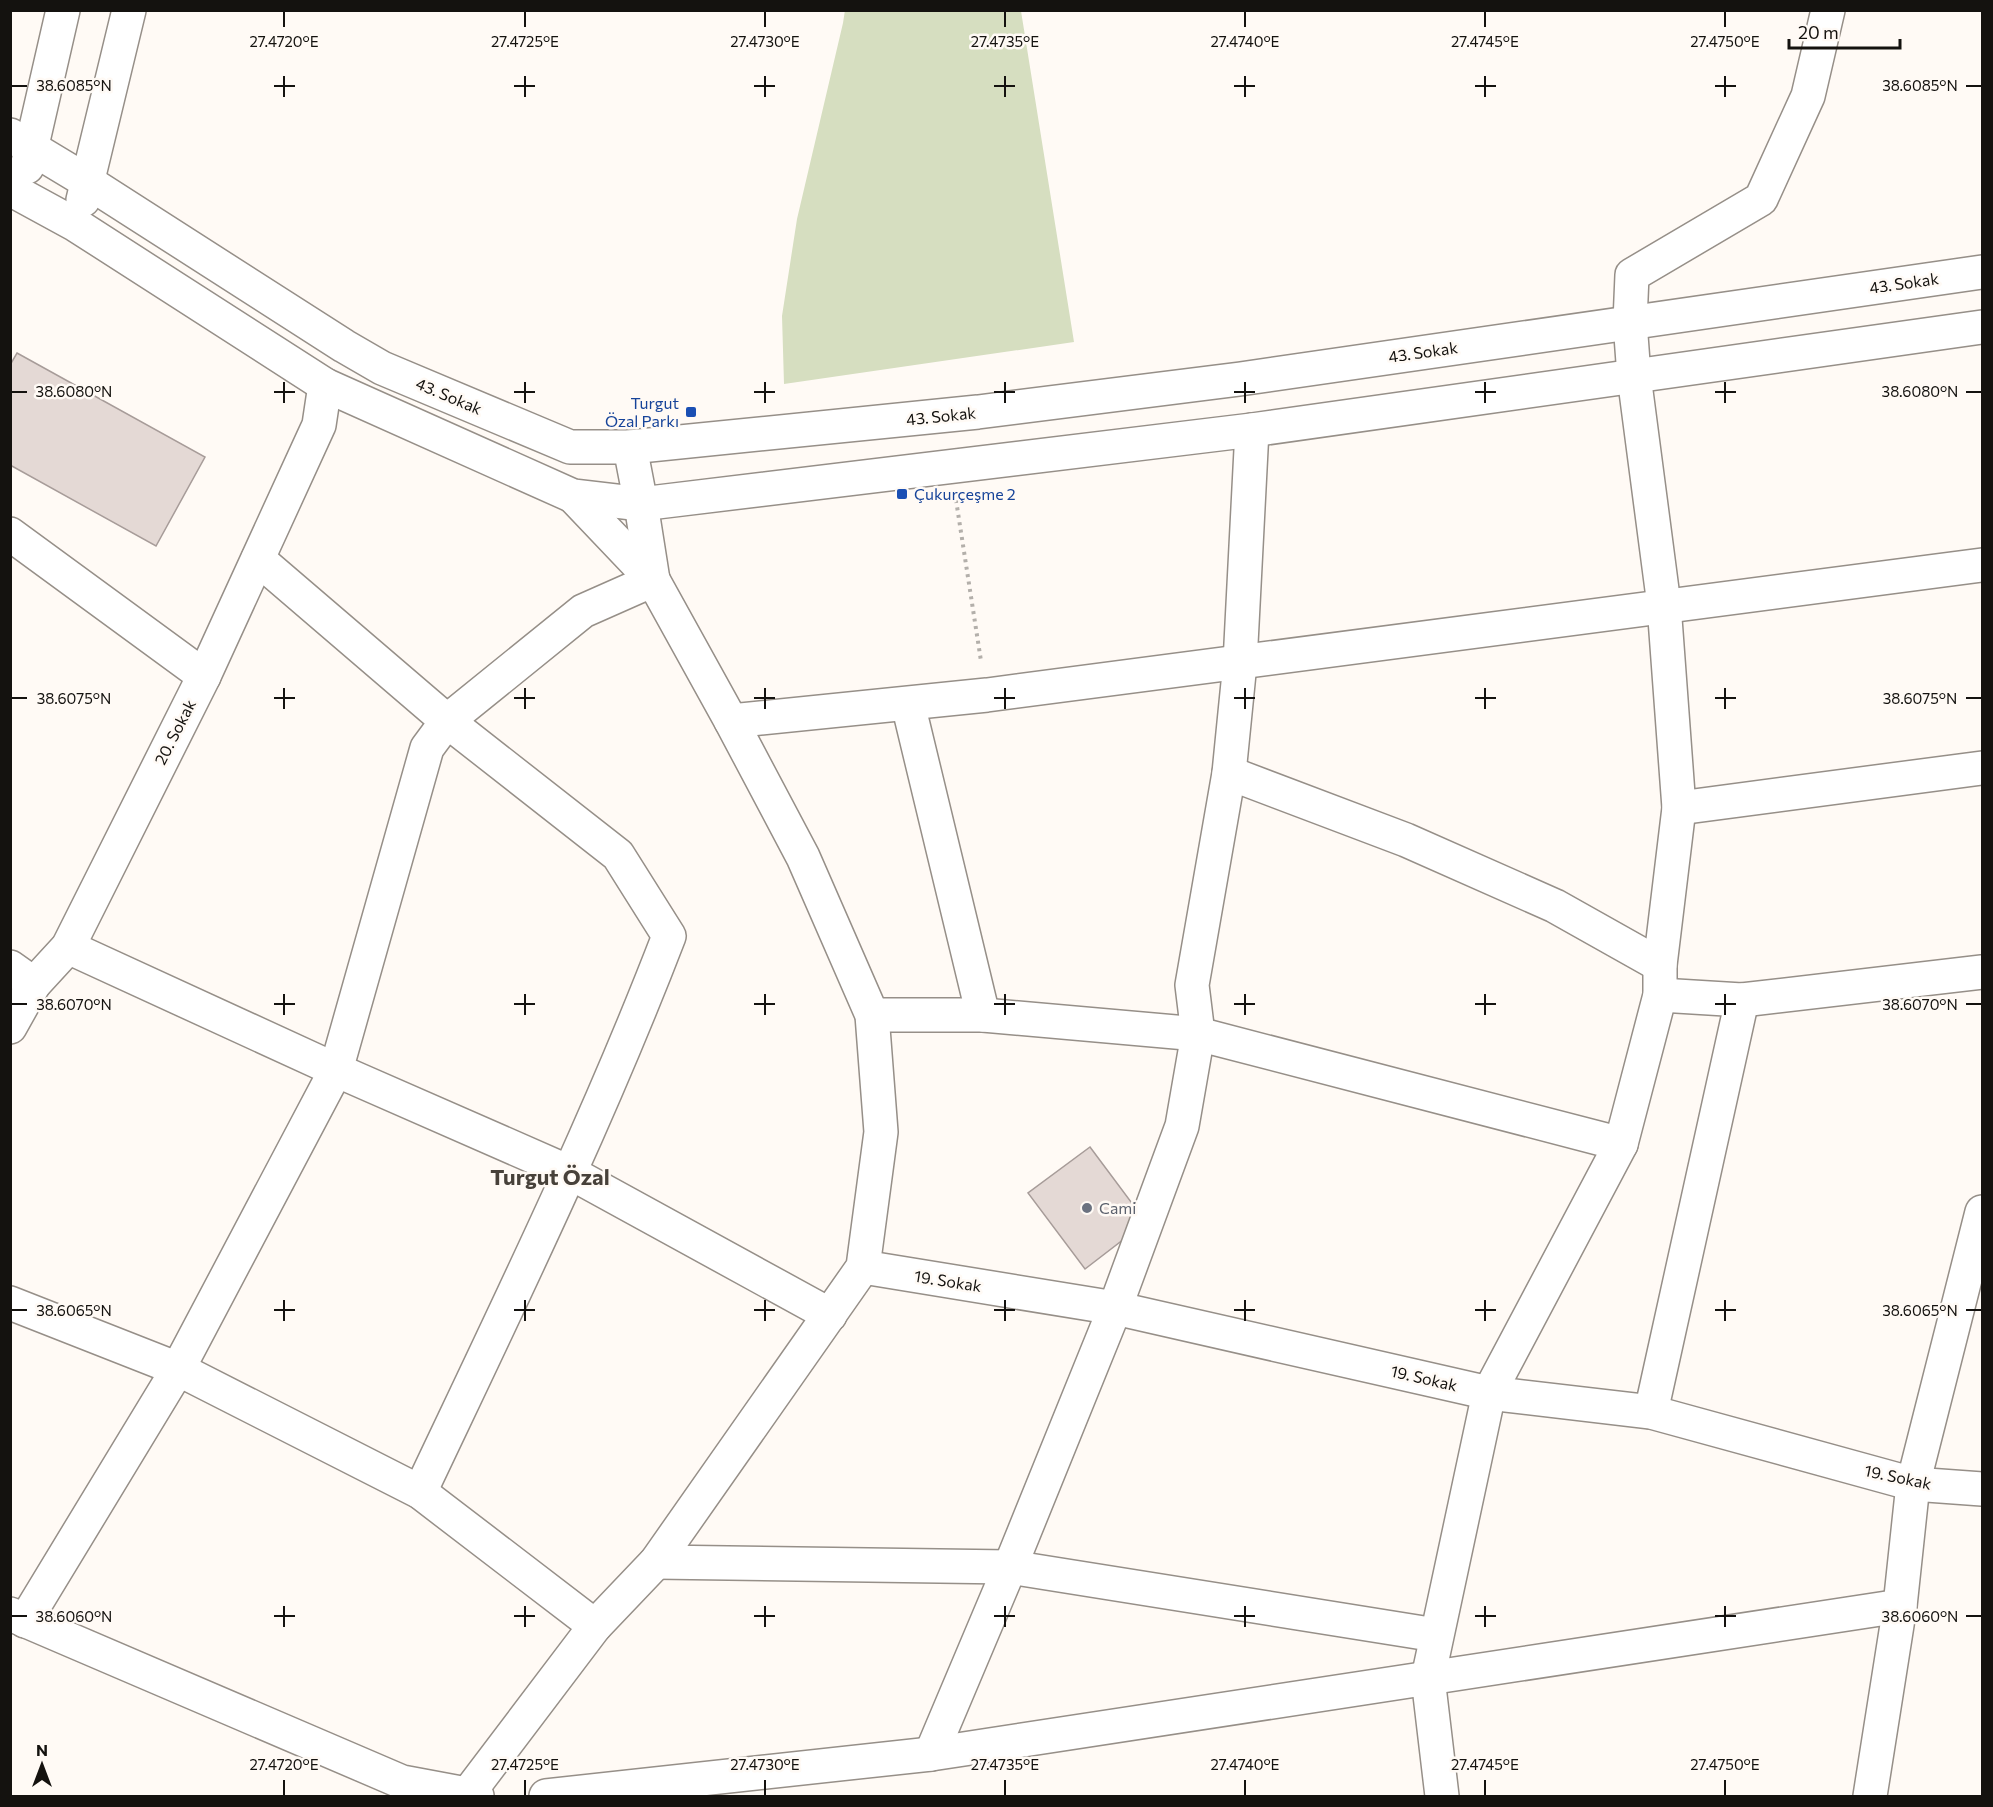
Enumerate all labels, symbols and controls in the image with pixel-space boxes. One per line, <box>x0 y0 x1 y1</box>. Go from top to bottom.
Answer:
scale bar <box>1789 12 1900 50</box>
text: 20 m <box>1798 21 1839 43</box>
text: 27.4720°E <box>249 32 319 50</box>
text: 27.4725°E <box>491 32 559 50</box>
text: 27.4730°E <box>730 32 800 50</box>
text: 27.4735°E <box>971 32 1039 50</box>
text: 27.4740°E <box>1211 32 1280 50</box>
text: 27.4745°E <box>1451 32 1519 50</box>
text: 27.4750°E <box>1690 32 1760 50</box>
text: 38.6085°N <box>36 76 112 94</box>
text: 38.6085°N <box>1882 76 1958 94</box>
street label: 43. Sokak <box>1868 268 1940 297</box>
street label: 43. Sokak <box>1387 337 1459 366</box>
street label: 43. Sokak <box>413 373 485 418</box>
text: 38.6080°N <box>36 382 112 400</box>
text: 38.6080°N <box>1882 382 1958 400</box>
place label: Turgut Özal Parkı <box>605 393 679 430</box>
street label: 43. Sokak <box>905 402 977 429</box>
marker: Turgut Özal Parkı <box>684 405 698 419</box>
place label: Çukurçeşme 2 <box>914 484 1016 503</box>
marker: Çukurçeşme 2 <box>895 487 909 501</box>
text: 38.6075°N <box>37 689 111 707</box>
text: 38.6075°N <box>1883 689 1957 707</box>
street label: 20. Sokak <box>150 696 199 767</box>
text: 38.6070°N <box>36 995 112 1013</box>
text: 38.6070°N <box>1882 995 1958 1013</box>
district label: Turgut Özal <box>490 1163 610 1190</box>
place label: Cami <box>1099 1198 1136 1217</box>
marker: Cami <box>1080 1201 1094 1215</box>
street label: 19. Sokak <box>913 1266 983 1295</box>
text: 38.6065°N <box>36 1301 112 1319</box>
text: 38.6065°N <box>1882 1301 1958 1319</box>
street label: 19. Sokak <box>1389 1361 1460 1394</box>
street label: 19. Sokak <box>1863 1460 1934 1493</box>
text: 38.6060°N <box>36 1607 112 1625</box>
text: 38.6060°N <box>1882 1607 1958 1625</box>
north arrow <box>12 1735 72 1795</box>
text: N <box>36 1740 48 1759</box>
text: 27.4720°E <box>249 1755 319 1773</box>
text: 27.4725°E <box>491 1755 559 1773</box>
text: 27.4730°E <box>730 1755 800 1773</box>
text: 27.4735°E <box>971 1755 1039 1773</box>
text: 27.4740°E <box>1211 1755 1280 1773</box>
text: 27.4745°E <box>1451 1755 1519 1773</box>
text: 27.4750°E <box>1690 1755 1760 1773</box>

